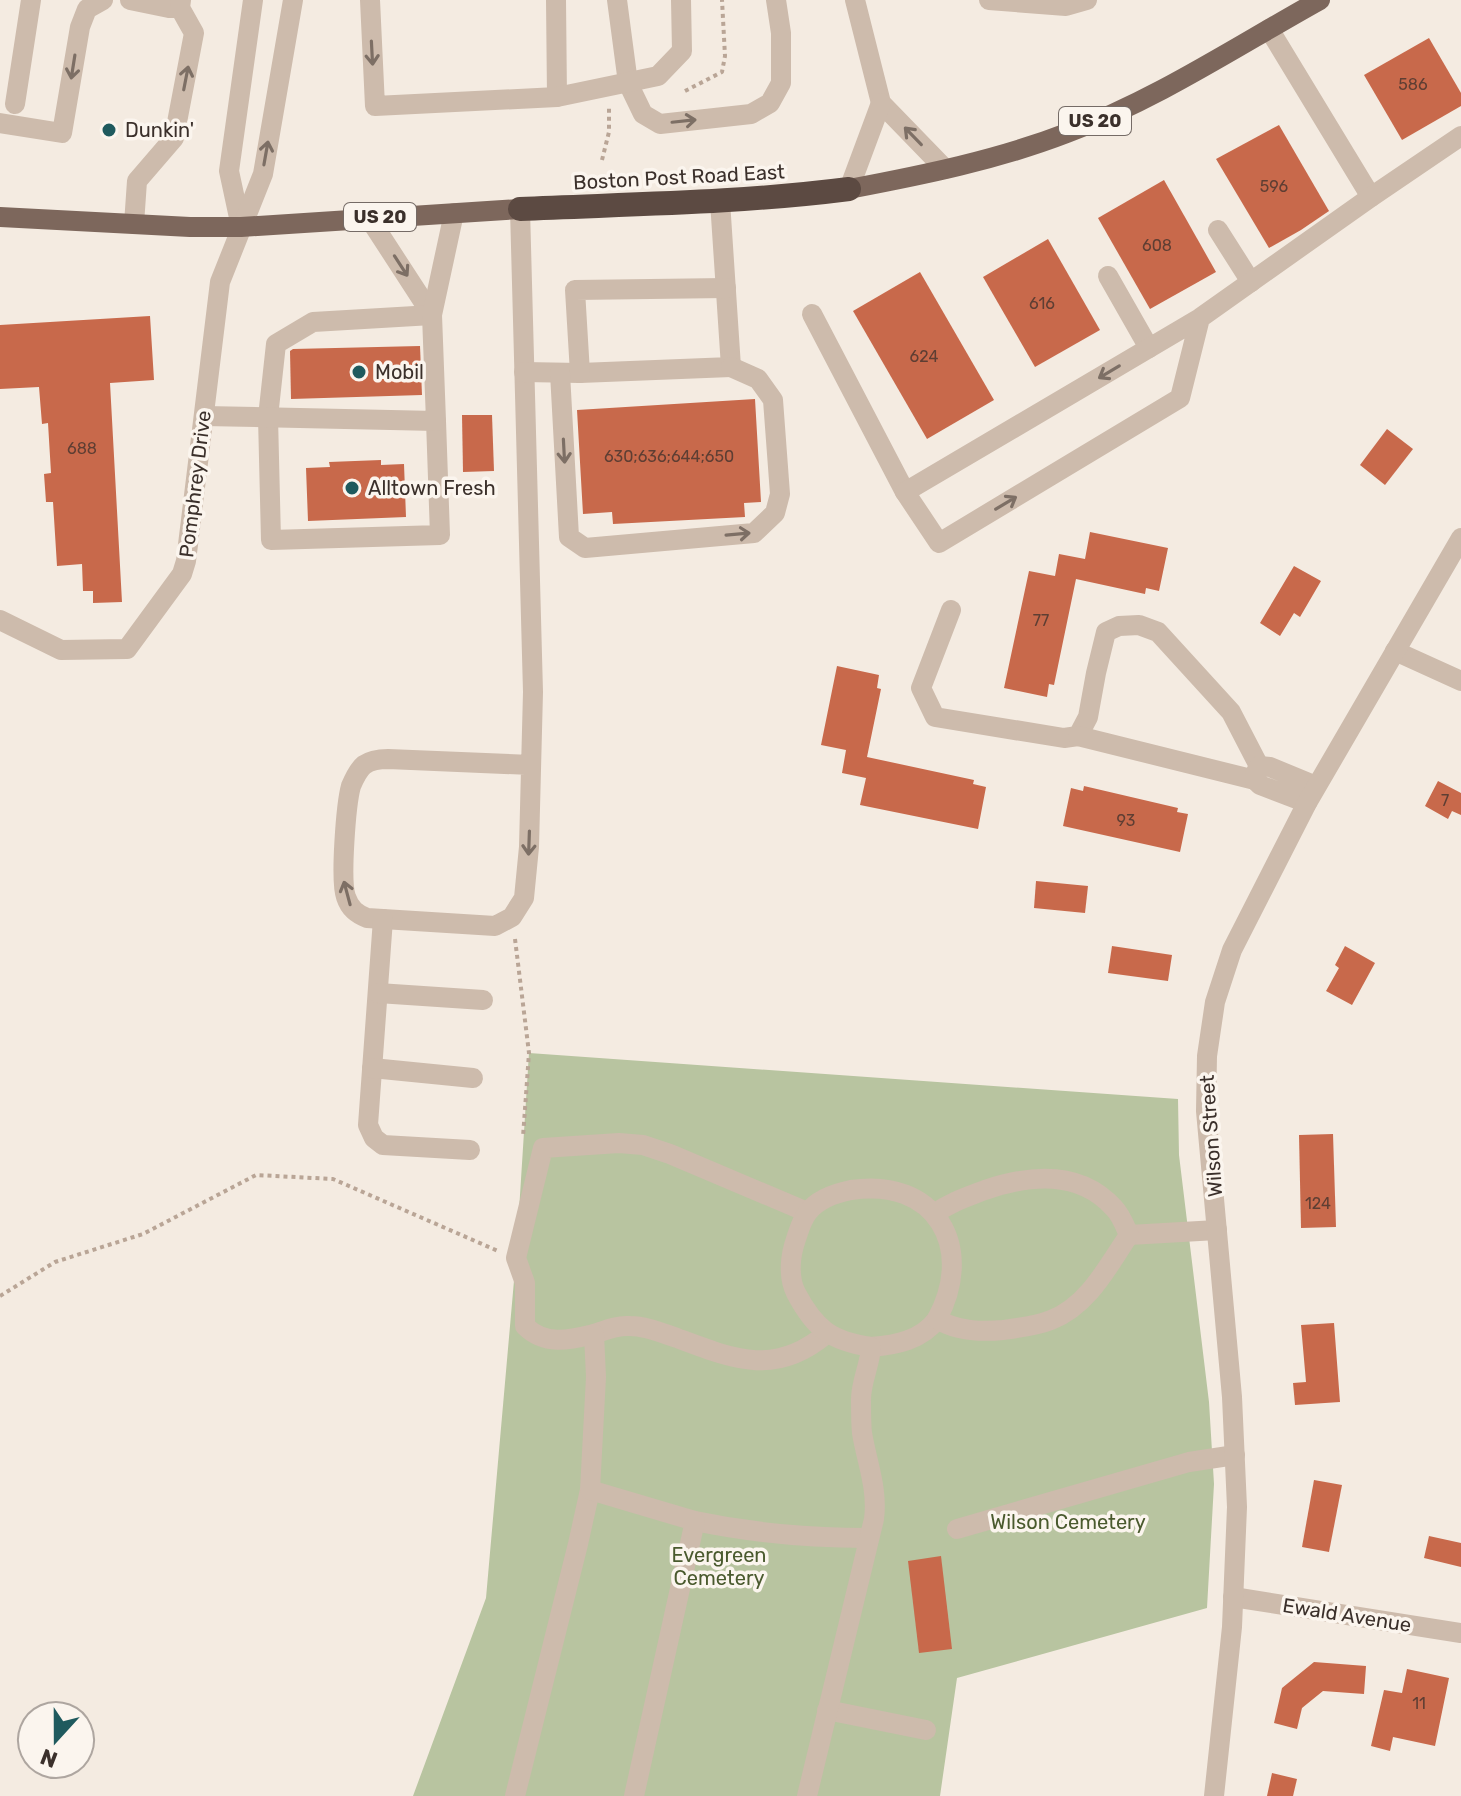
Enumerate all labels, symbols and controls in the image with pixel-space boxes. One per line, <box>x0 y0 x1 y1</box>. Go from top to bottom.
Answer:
one-way arrow <box>365 39 380 66</box>
one-way arrow <box>65 54 80 79</box>
one-way arrow <box>179 65 194 91</box>
house number: 586 <box>1398 75 1428 94</box>
road number: US 20 <box>1059 107 1131 135</box>
one-way arrow <box>670 114 697 129</box>
place label: Dunkin' <box>125 118 194 142</box>
marker: Dunkin' <box>100 121 118 139</box>
one-way arrow <box>904 127 923 146</box>
one-way arrow <box>260 141 275 167</box>
street label: Boston Post Road East <box>573 159 786 195</box>
house number: 596 <box>1260 177 1289 196</box>
road number: US 20 <box>344 203 416 231</box>
house number: 608 <box>1142 236 1172 255</box>
one-way arrow <box>392 255 409 277</box>
house number: 616 <box>1029 294 1055 313</box>
house number: 624 <box>910 347 938 366</box>
place label: Mobil <box>375 360 424 384</box>
marker: Mobil <box>350 363 368 381</box>
one-way arrow <box>1098 364 1121 380</box>
street label: Pomphrey Drive <box>174 409 216 559</box>
one-way arrow <box>557 437 572 464</box>
house number: 688 <box>67 439 97 458</box>
house number: 630;636;644;650 <box>604 447 734 466</box>
place label: Alltown Fresh <box>368 476 496 500</box>
marker: Alltown Fresh <box>343 479 361 497</box>
one-way arrow <box>994 494 1017 510</box>
one-way arrow <box>724 526 751 541</box>
house number: 77 <box>1033 611 1049 630</box>
house number: 7 <box>1441 791 1449 810</box>
house number: 93 <box>1117 811 1135 830</box>
one-way arrow <box>521 829 536 856</box>
one-way arrow <box>338 881 353 906</box>
street label: Wilson Street <box>1195 1074 1227 1198</box>
house number: 124 <box>1305 1194 1331 1213</box>
park label: Wilson Cemetery <box>990 1510 1146 1534</box>
park label: Evergreen Cemetery <box>672 1543 767 1590</box>
street label: Ewald Avenue <box>1281 1593 1413 1637</box>
house number: 11 <box>1412 1694 1426 1713</box>
north arrow <box>16 1700 96 1780</box>
text: N <box>37 1743 61 1774</box>

